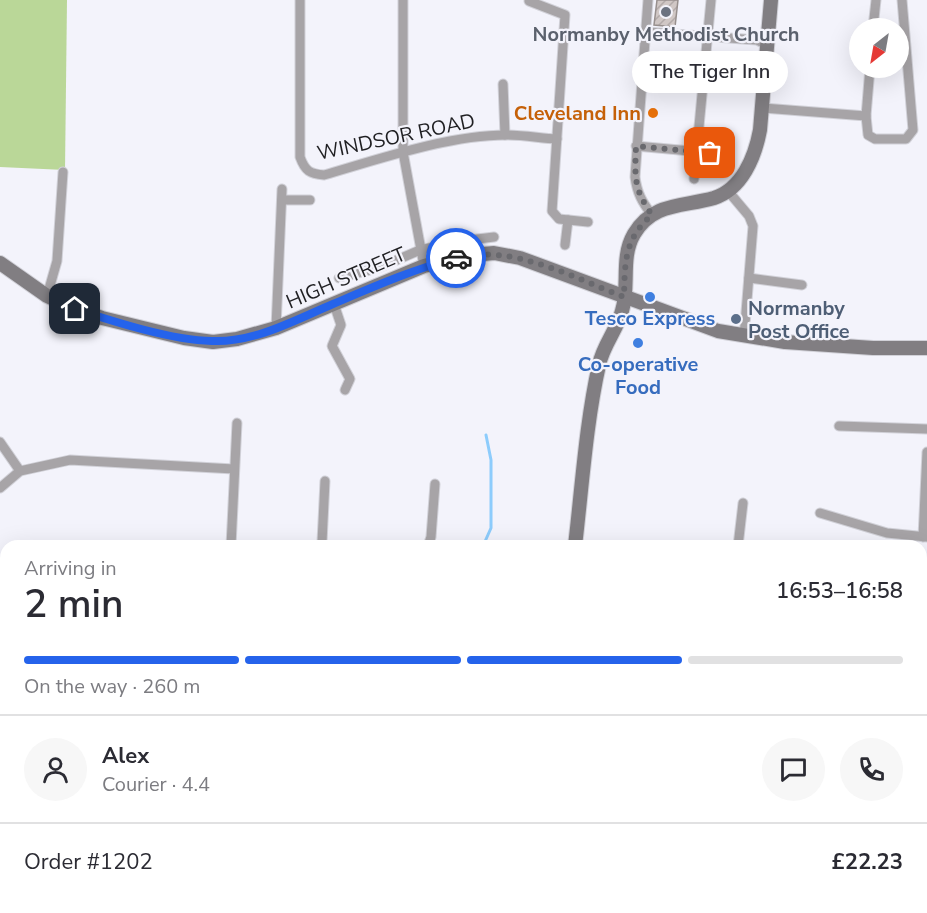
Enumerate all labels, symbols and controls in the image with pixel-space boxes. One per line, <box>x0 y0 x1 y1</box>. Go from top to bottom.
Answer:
marker: Normanby Methodist Church <box>659 5 673 19</box>
north arrow <box>849 18 909 78</box>
map controls <box>849 18 909 78</box>
place label: Normanby Methodist Church <box>533 21 799 48</box>
callout: The Tiger Inn <box>632 51 788 93</box>
text: The Tiger Inn <box>650 58 770 85</box>
place label: Cleveland Inn <box>514 100 641 127</box>
marker: Cleveland Inn <box>646 106 660 120</box>
street label: WINDSOR ROAD <box>315 107 477 167</box>
pin <box>684 127 735 178</box>
icon: bag <box>693 136 726 169</box>
courier <box>426 228 486 288</box>
street label: HIGH STREET <box>282 241 410 315</box>
icon: car <box>440 242 473 275</box>
pin <box>49 283 100 334</box>
marker: Tesco Express <box>643 290 657 304</box>
icon: home <box>58 292 91 325</box>
place label: Normanby Post Office <box>748 295 850 345</box>
place label: Tesco Express <box>585 305 715 332</box>
marker: Normanby Post Office <box>729 312 743 326</box>
marker: Co-operative Food <box>631 336 645 350</box>
place label: Co-operative Food <box>578 351 698 401</box>
text: Arriving in <box>24 555 117 582</box>
text: 16:53–16:58 <box>776 576 903 606</box>
text: 2 min <box>24 578 123 631</box>
text: On the way · 260 m <box>24 673 200 700</box>
button: person <box>24 738 87 801</box>
button: chat <box>762 738 825 801</box>
button: phone <box>840 738 903 801</box>
text: Alex <box>102 741 149 771</box>
text: Courier · 4.4 <box>102 771 210 798</box>
text: Order #1202 <box>24 847 153 877</box>
text: £22.23 <box>832 847 903 877</box>

